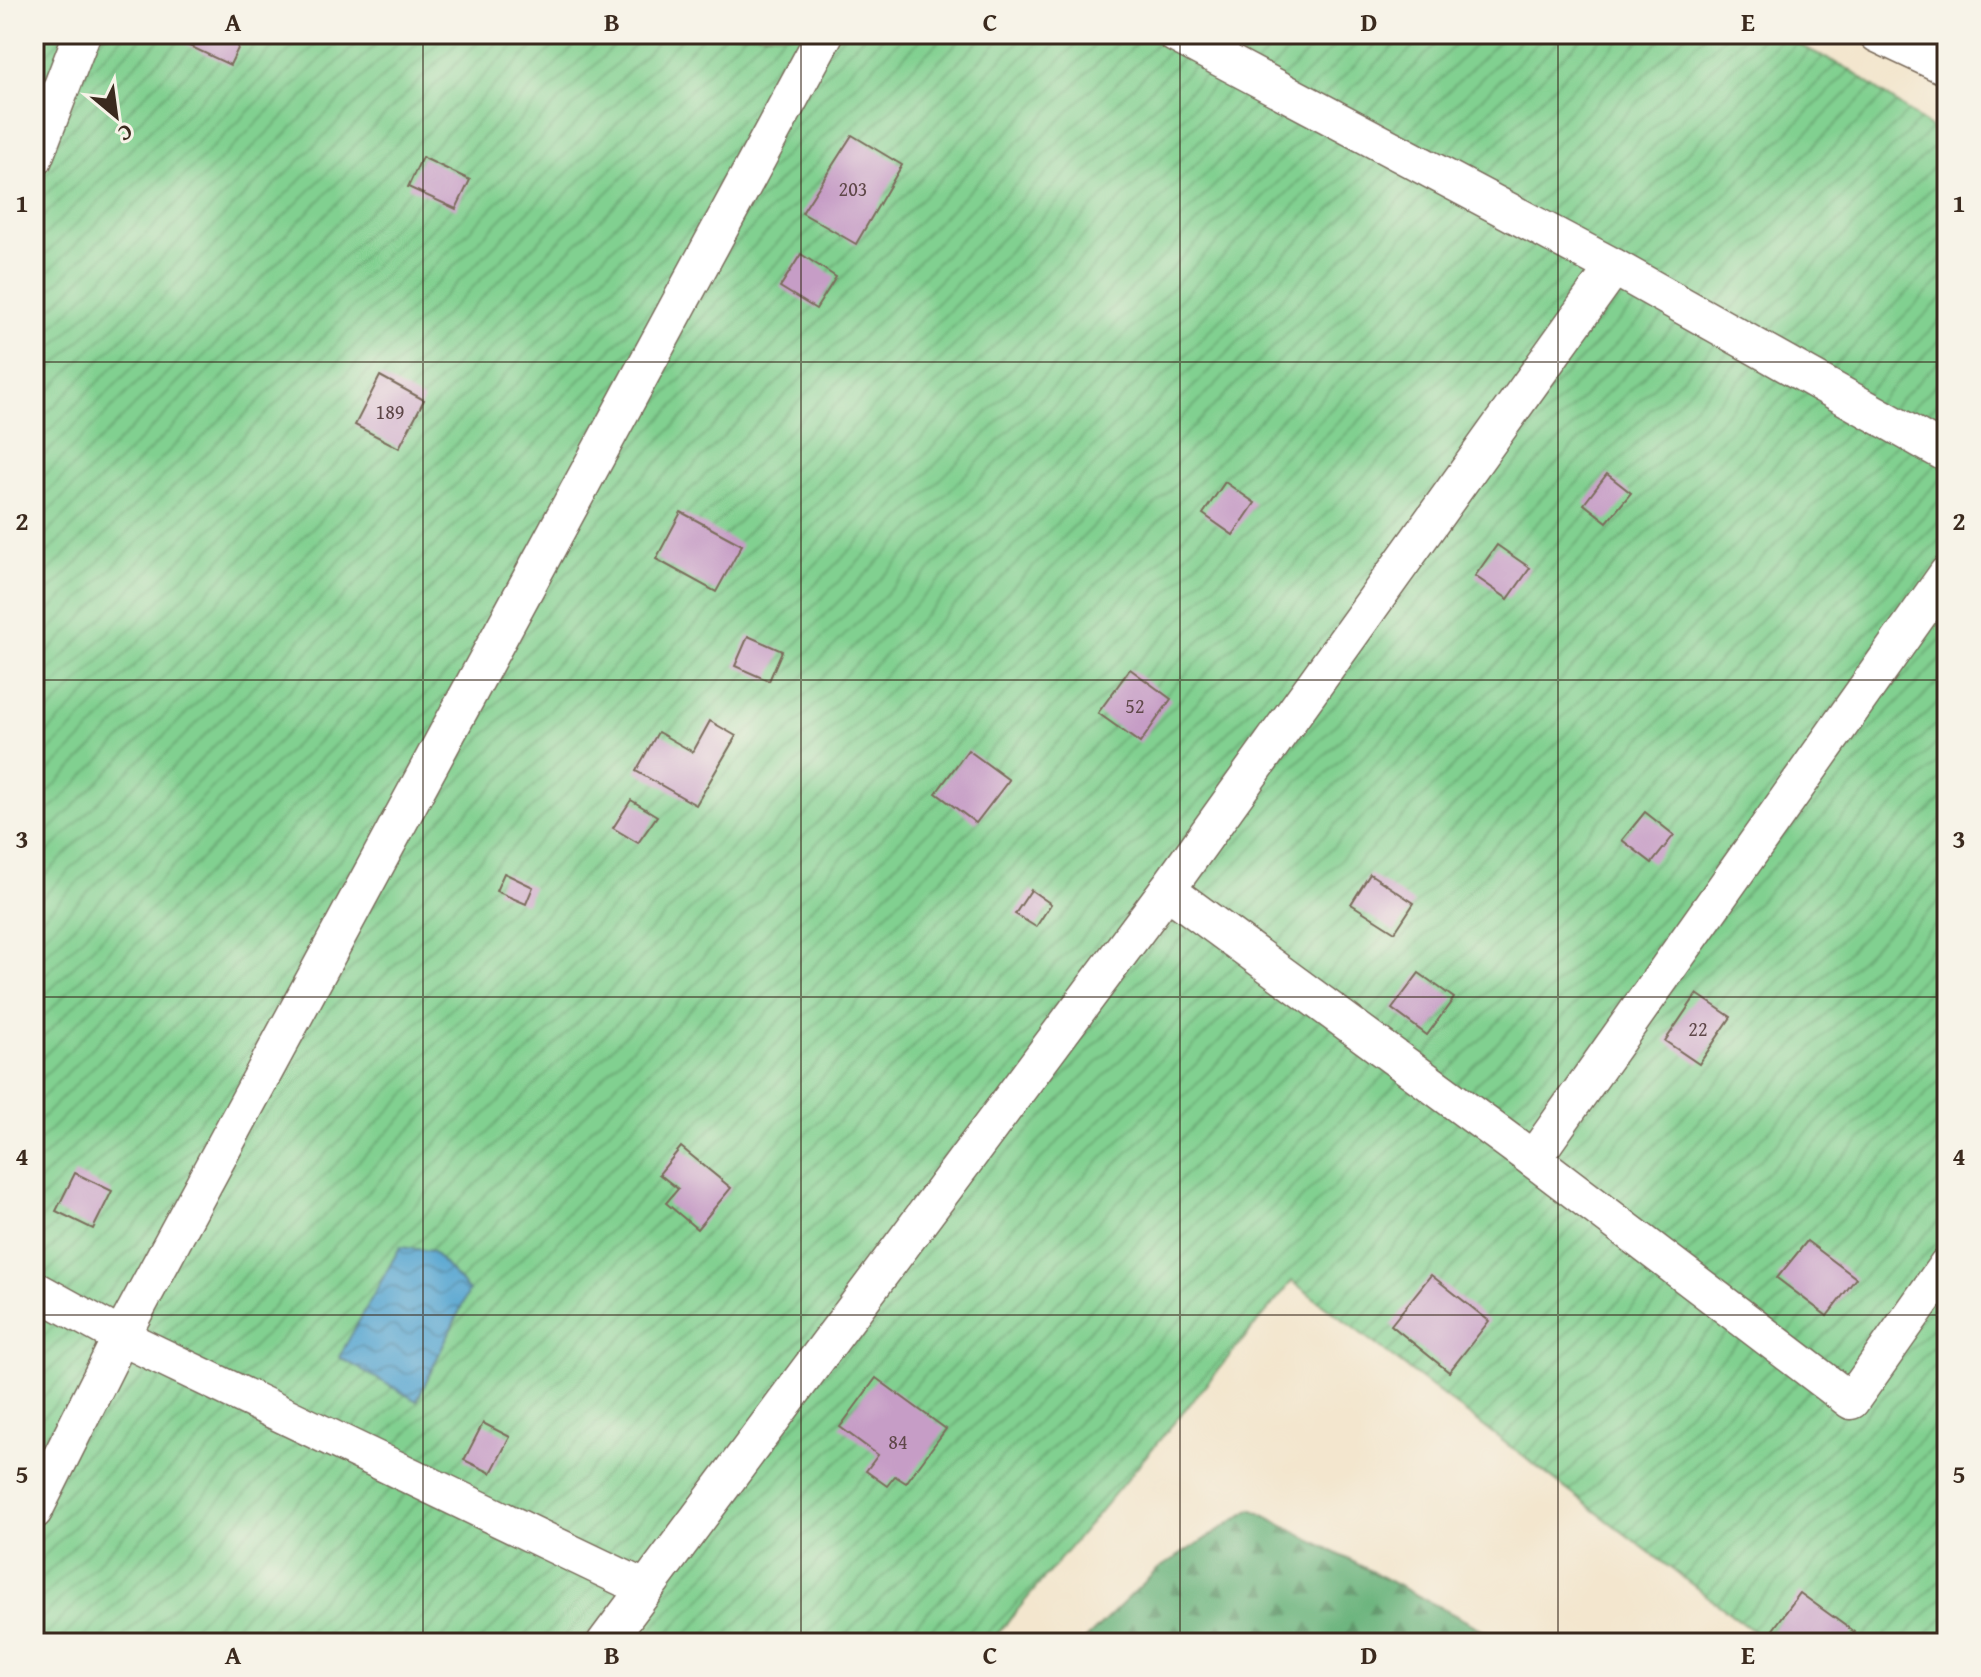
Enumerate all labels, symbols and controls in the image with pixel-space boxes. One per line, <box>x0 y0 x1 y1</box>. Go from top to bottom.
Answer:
text: A <box>225 2 242 41</box>
text: B <box>604 2 620 41</box>
text: C <box>983 2 997 41</box>
text: D <box>1361 2 1377 41</box>
text: E <box>1741 2 1755 41</box>
north arrow <box>76 76 156 156</box>
text: С <box>112 116 139 151</box>
house number: 203 <box>839 174 867 203</box>
text: 1 <box>15 183 29 222</box>
text: 1 <box>1952 183 1966 222</box>
house number: 189 <box>376 397 404 426</box>
text: 2 <box>15 501 29 540</box>
text: 2 <box>1952 501 1966 540</box>
house number: 52 <box>1125 691 1145 720</box>
text: 3 <box>15 819 29 858</box>
text: 3 <box>1952 819 1966 858</box>
house number: 22 <box>1688 1014 1708 1043</box>
text: 4 <box>15 1136 29 1175</box>
text: 4 <box>1952 1136 1966 1175</box>
house number: 84 <box>888 1427 908 1456</box>
text: 5 <box>15 1454 29 1493</box>
text: 5 <box>1952 1454 1966 1493</box>
text: A <box>225 1635 242 1674</box>
text: B <box>604 1635 620 1674</box>
text: C <box>983 1635 997 1674</box>
text: D <box>1361 1635 1377 1674</box>
text: E <box>1741 1635 1755 1674</box>

